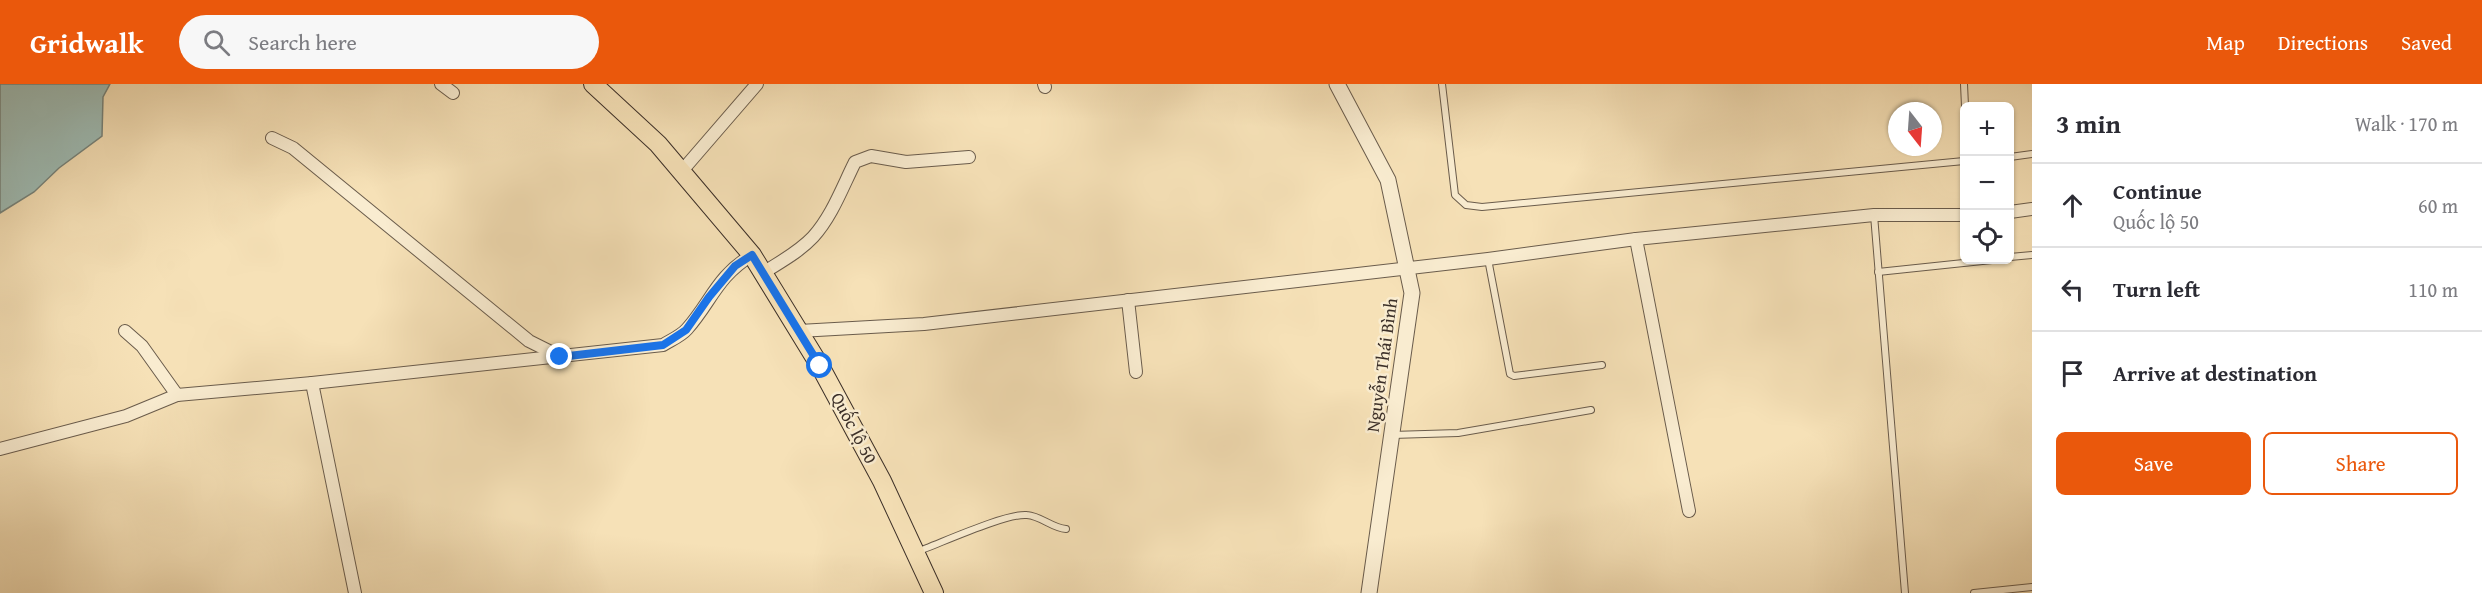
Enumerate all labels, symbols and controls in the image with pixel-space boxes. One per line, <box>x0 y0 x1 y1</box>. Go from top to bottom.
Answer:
search box <box>179 15 599 69</box>
text: Gridwalk <box>30 22 143 63</box>
icon: search <box>200 26 233 59</box>
text: Search here <box>248 26 357 58</box>
text: Map <box>2206 27 2245 58</box>
text: Directions <box>2278 27 2368 58</box>
text: Saved <box>2401 27 2452 58</box>
north arrow <box>1888 102 1942 156</box>
map controls <box>1960 102 2014 264</box>
button: + <box>1960 102 2014 156</box>
text: 3 min <box>2056 104 2121 143</box>
text: Walk · 170 m <box>2355 109 2458 138</box>
button: − <box>1960 156 2014 210</box>
text: Continue <box>2113 175 2202 207</box>
icon: ahead <box>2056 189 2089 222</box>
text: 60 m <box>2418 191 2458 220</box>
text: Quốc lộ 50 <box>2113 207 2199 236</box>
button: locate <box>1960 210 2014 264</box>
icon: left <box>2056 273 2089 306</box>
text: Turn left <box>2113 273 2200 305</box>
text: 110 m <box>2408 275 2458 304</box>
street label: Nguyễn Thái Bình <box>1359 296 1404 434</box>
route end <box>546 343 572 369</box>
route start <box>806 352 832 378</box>
icon: arrive <box>2056 357 2089 390</box>
text: Arrive at destination <box>2113 357 2317 389</box>
street label: Quốc lộ 50 <box>824 387 885 469</box>
button: Save <box>2056 432 2251 495</box>
button: Share <box>2263 432 2458 495</box>

